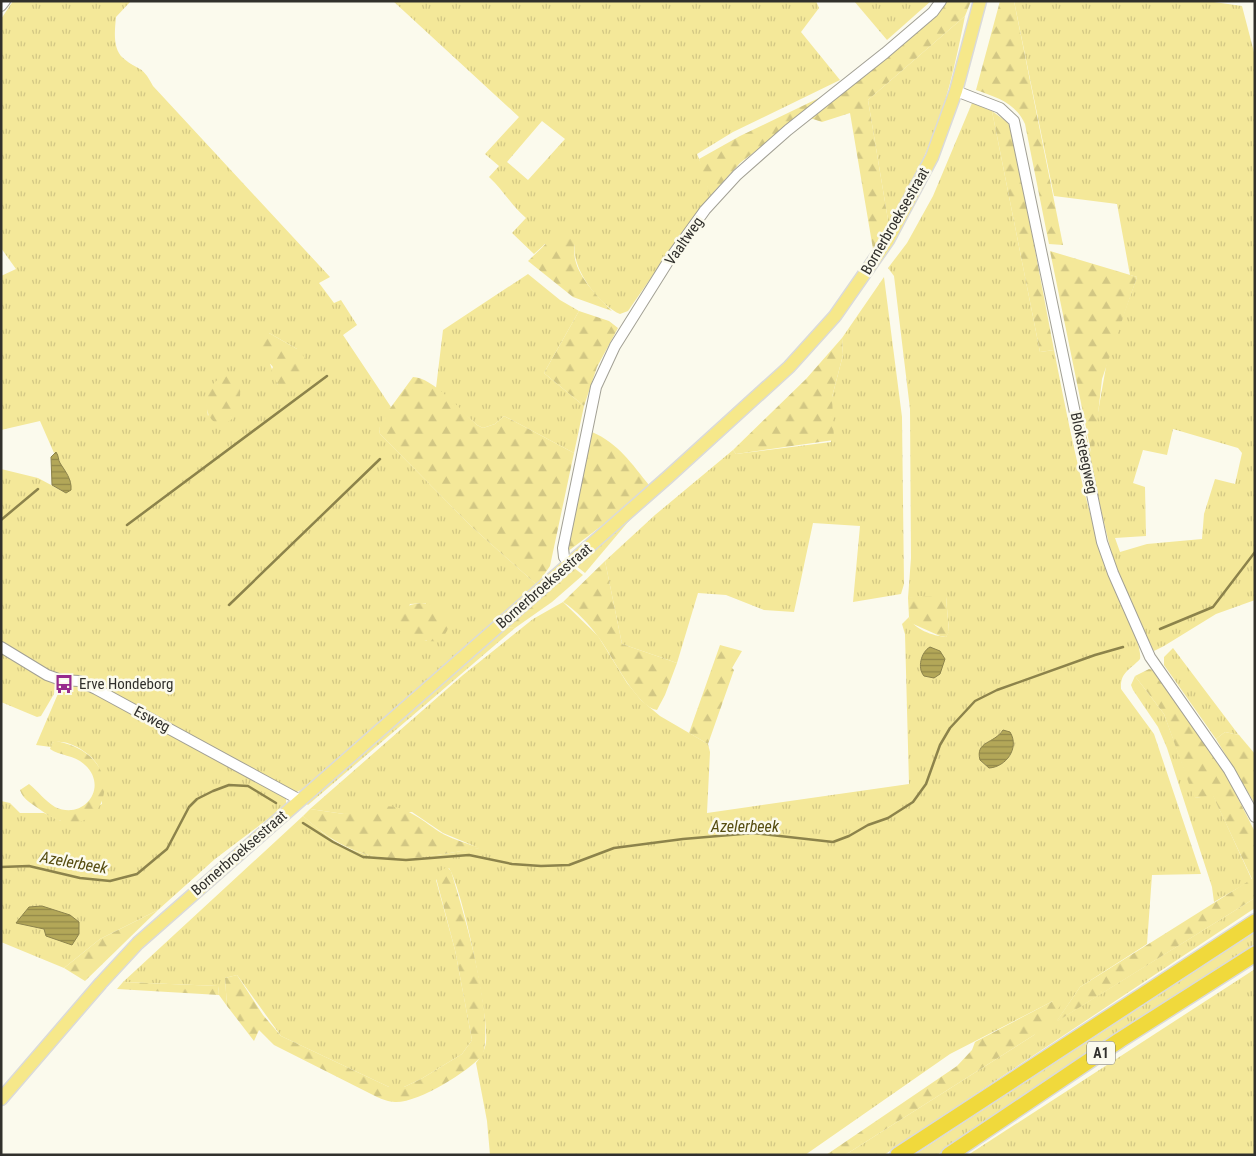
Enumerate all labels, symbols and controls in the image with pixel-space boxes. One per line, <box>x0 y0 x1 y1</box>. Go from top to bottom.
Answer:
street label: Bornerbroeksestraat <box>857 164 933 278</box>
street label: Vaaltweg <box>661 214 707 268</box>
street label: Bloksteegweg <box>1067 411 1101 495</box>
street label: Bornerbroeksestraat <box>493 540 595 632</box>
bus stop icon: Erve Hondeborg <box>53 673 75 695</box>
place label: Erve Hondeborg <box>79 675 173 693</box>
street label: Esweg <box>131 702 173 736</box>
street label: Bornerbroeksestraat <box>188 807 290 899</box>
water label: Azelerbeek <box>710 817 780 836</box>
water label: Azelerbeek <box>38 847 110 878</box>
road number: A1 <box>1087 1042 1115 1064</box>

